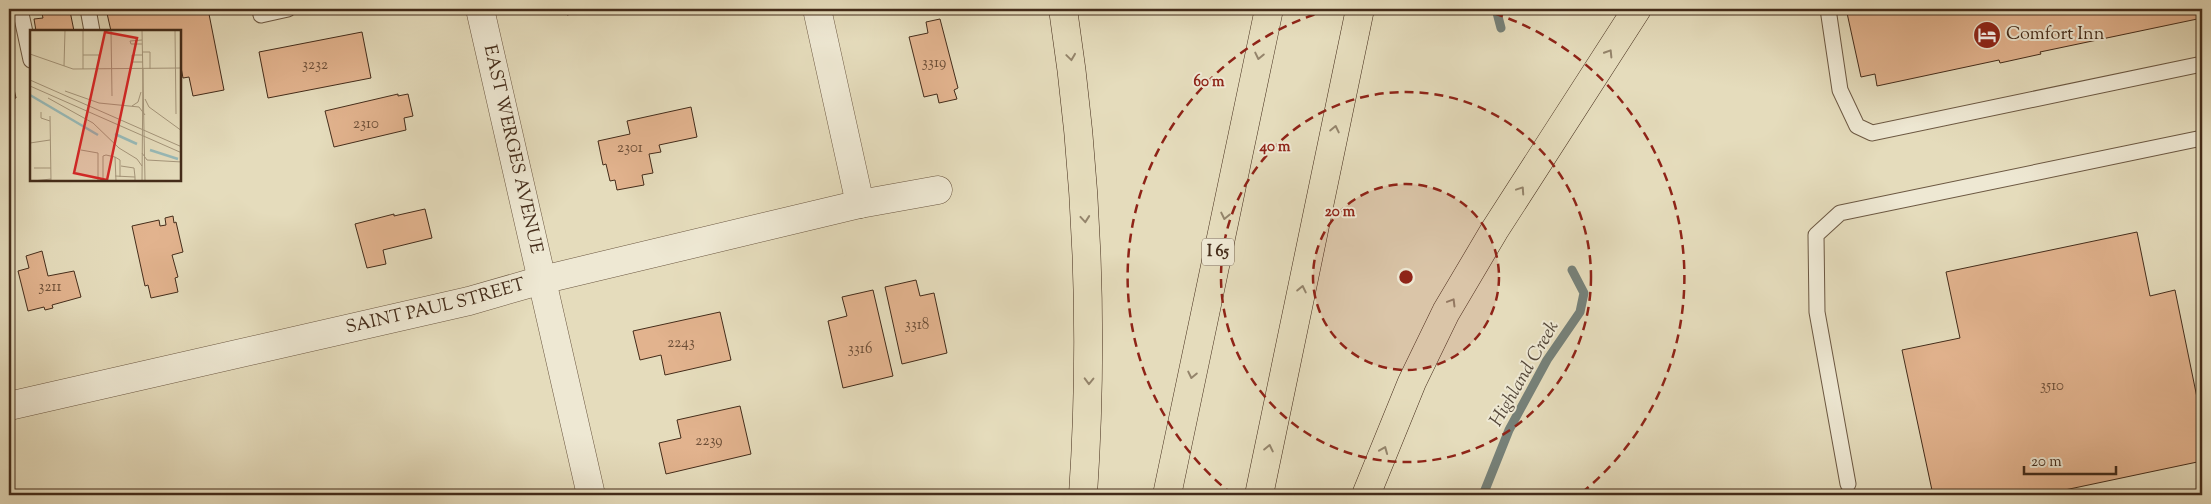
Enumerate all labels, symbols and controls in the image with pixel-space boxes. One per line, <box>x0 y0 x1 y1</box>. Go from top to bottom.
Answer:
hotel icon: Comfort Inn <box>1972 20 2002 50</box>
place label: Comfort Inn <box>2006 22 2105 48</box>
inset map <box>30 30 181 181</box>
street label: EAST WERGES AVENUE <box>476 43 549 256</box>
one-way arrow <box>1603 50 1612 59</box>
one-way arrow <box>1254 52 1264 61</box>
house number: 3319 <box>922 53 946 74</box>
one-way arrow <box>1065 53 1075 61</box>
house number: 3232 <box>302 55 328 76</box>
text: 60 m <box>1194 72 1225 93</box>
house number: 2310 <box>353 114 379 135</box>
one-way arrow <box>1329 125 1340 134</box>
text: 40 m <box>1259 137 1291 158</box>
house number: 2301 <box>617 138 643 159</box>
one-way arrow <box>1515 186 1524 196</box>
text: 20 m <box>1325 202 1356 223</box>
one-way arrow <box>1220 211 1231 220</box>
one-way arrow <box>1080 215 1091 223</box>
road number: I 65 <box>1202 238 1234 266</box>
centre of rings <box>1397 268 1415 286</box>
street label: SAINT PAUL STREET <box>344 272 529 342</box>
house number: 3211 <box>38 277 62 298</box>
one-way arrow <box>1296 284 1307 293</box>
one-way arrow <box>1445 299 1455 308</box>
house number: 3318 <box>905 315 929 336</box>
water label: Highland Creek <box>1484 316 1566 432</box>
house number: 2243 <box>667 333 695 354</box>
house number: 3316 <box>848 339 872 360</box>
one-way arrow <box>1187 370 1198 379</box>
house number: 3510 <box>2040 376 2064 397</box>
one-way arrow <box>1084 378 1094 385</box>
house number: 2239 <box>695 431 723 452</box>
one-way arrow <box>1263 443 1274 452</box>
scale bar <box>2024 444 2116 476</box>
one-way arrow <box>1378 446 1388 455</box>
text: 20 m <box>2031 452 2062 473</box>

